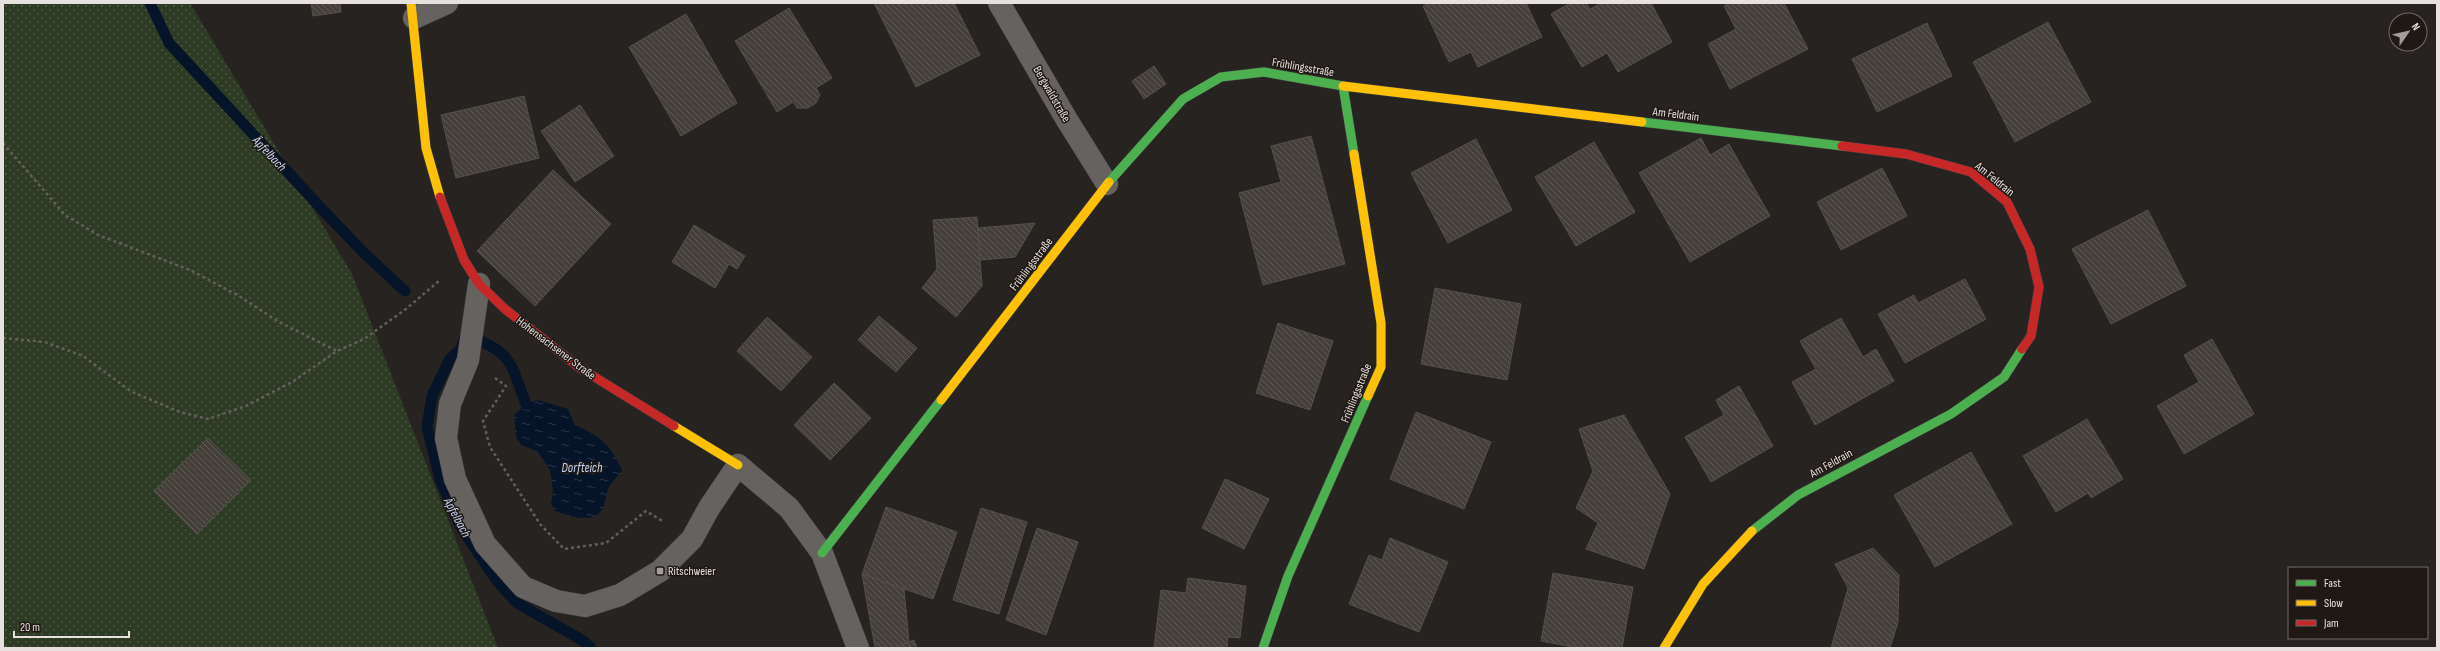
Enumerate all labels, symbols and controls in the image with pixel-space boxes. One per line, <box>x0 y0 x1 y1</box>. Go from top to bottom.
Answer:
north arrow <box>2388 12 2428 52</box>
text: N <box>2409 21 2423 33</box>
street label: Frühlingsstraße <box>1271 55 1335 80</box>
street label: Bergwaldstraße <box>1030 64 1074 125</box>
street label: Am Feldrain <box>1651 104 1700 125</box>
water label: Äpfelbach <box>248 132 290 175</box>
street label: Am Feldrain <box>1971 158 2018 200</box>
street label: Frühlingsstraße <box>1007 235 1056 294</box>
street label: Hohensachsener Straße <box>513 314 599 383</box>
street label: Frühlingsstraße <box>1338 361 1375 425</box>
street label: Am Feldrain <box>1806 446 1855 482</box>
water label: Dorfteich <box>562 460 603 476</box>
water label: Äpfelbach <box>440 494 475 541</box>
place label: Ritschweier <box>668 564 716 579</box>
marker: Ritschweier <box>655 566 665 576</box>
legend <box>2288 567 2428 639</box>
text: Fast <box>2324 576 2341 591</box>
text: Slow <box>2324 596 2343 611</box>
scale bar <box>14 613 129 639</box>
text: Jam <box>2323 616 2339 631</box>
text: 20 m <box>20 620 40 635</box>

